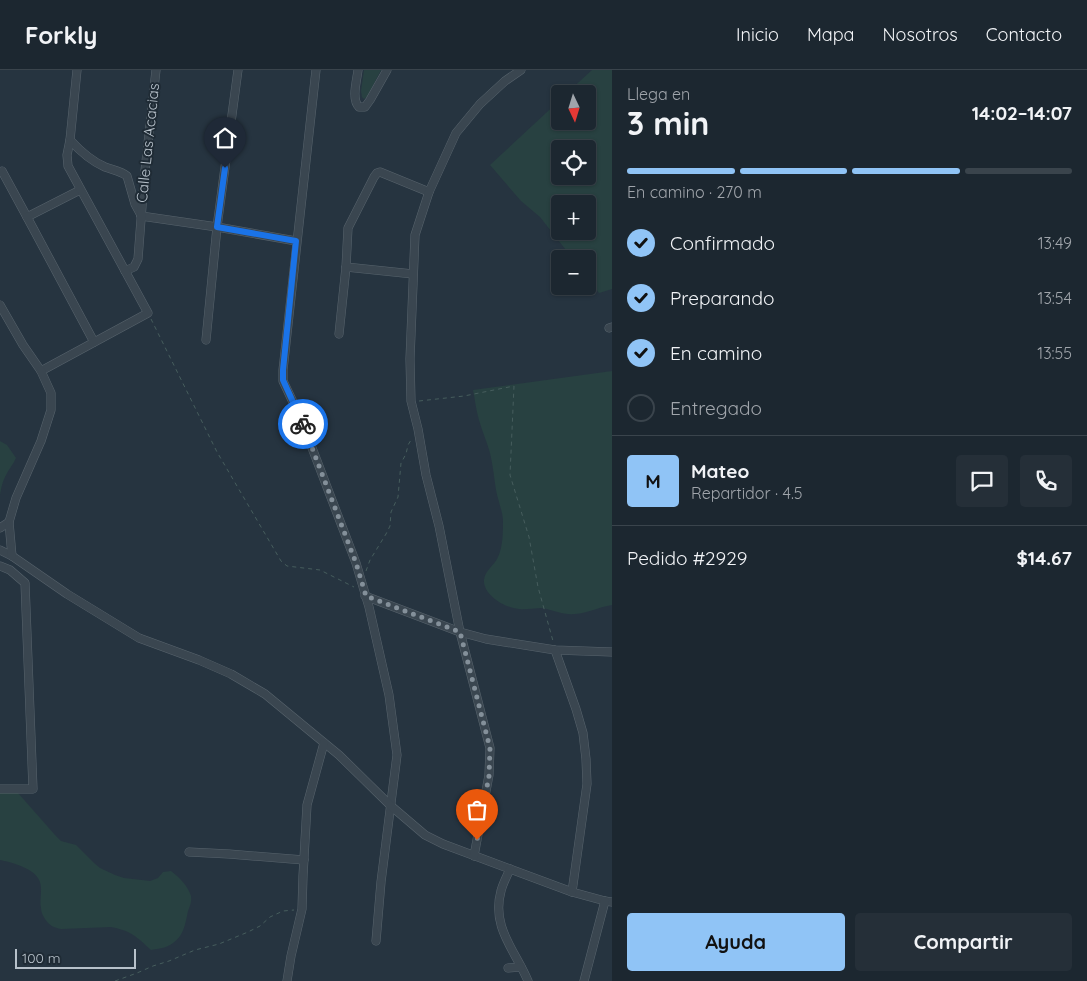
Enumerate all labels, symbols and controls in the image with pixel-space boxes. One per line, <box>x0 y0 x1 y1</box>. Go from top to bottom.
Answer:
text: Forkly <box>25 20 97 50</box>
text: Inicio <box>736 23 779 46</box>
text: Mapa <box>807 23 855 46</box>
text: Nosotros <box>883 23 958 46</box>
text: Contacto <box>986 23 1062 46</box>
street label: Calle Las Acacias <box>132 82 163 204</box>
text: Llega en <box>627 84 690 104</box>
north arrow <box>551 85 596 130</box>
map controls <box>551 85 596 295</box>
text: 14:02–14:07 <box>972 101 1072 125</box>
text: 3 min <box>627 103 709 143</box>
pin <box>204 117 246 168</box>
icon: home <box>211 124 239 152</box>
button: locate <box>551 140 596 185</box>
text: En camino · 270 m <box>627 182 762 202</box>
button: + <box>551 195 596 240</box>
icon: check <box>627 229 655 257</box>
text: Confirmado <box>670 231 775 255</box>
text: 13:49 <box>1038 233 1072 253</box>
button: − <box>551 250 596 295</box>
icon: check <box>627 284 655 312</box>
text: Preparando <box>670 286 775 310</box>
text: 13:54 <box>1038 288 1072 308</box>
icon: check <box>627 339 655 367</box>
text: En camino <box>670 341 762 365</box>
text: 13:55 <box>1037 343 1072 363</box>
text: Entregado <box>670 396 762 420</box>
courier <box>278 399 328 449</box>
icon: bike <box>289 410 317 438</box>
button: chat <box>956 455 1008 507</box>
button: phone <box>1020 455 1072 507</box>
text: Mateo <box>691 459 749 483</box>
text: M <box>645 469 661 493</box>
text: Repartidor · 4.5 <box>691 483 803 503</box>
text: Pedido #2929 <box>627 546 747 570</box>
text: $14.67 <box>1016 546 1072 570</box>
pin <box>456 789 498 840</box>
icon: bag <box>463 796 491 824</box>
button: Ayuda <box>627 913 845 971</box>
button: Compartir <box>855 913 1072 971</box>
scale bar <box>15 946 136 969</box>
text: 100 m <box>22 949 60 967</box>

